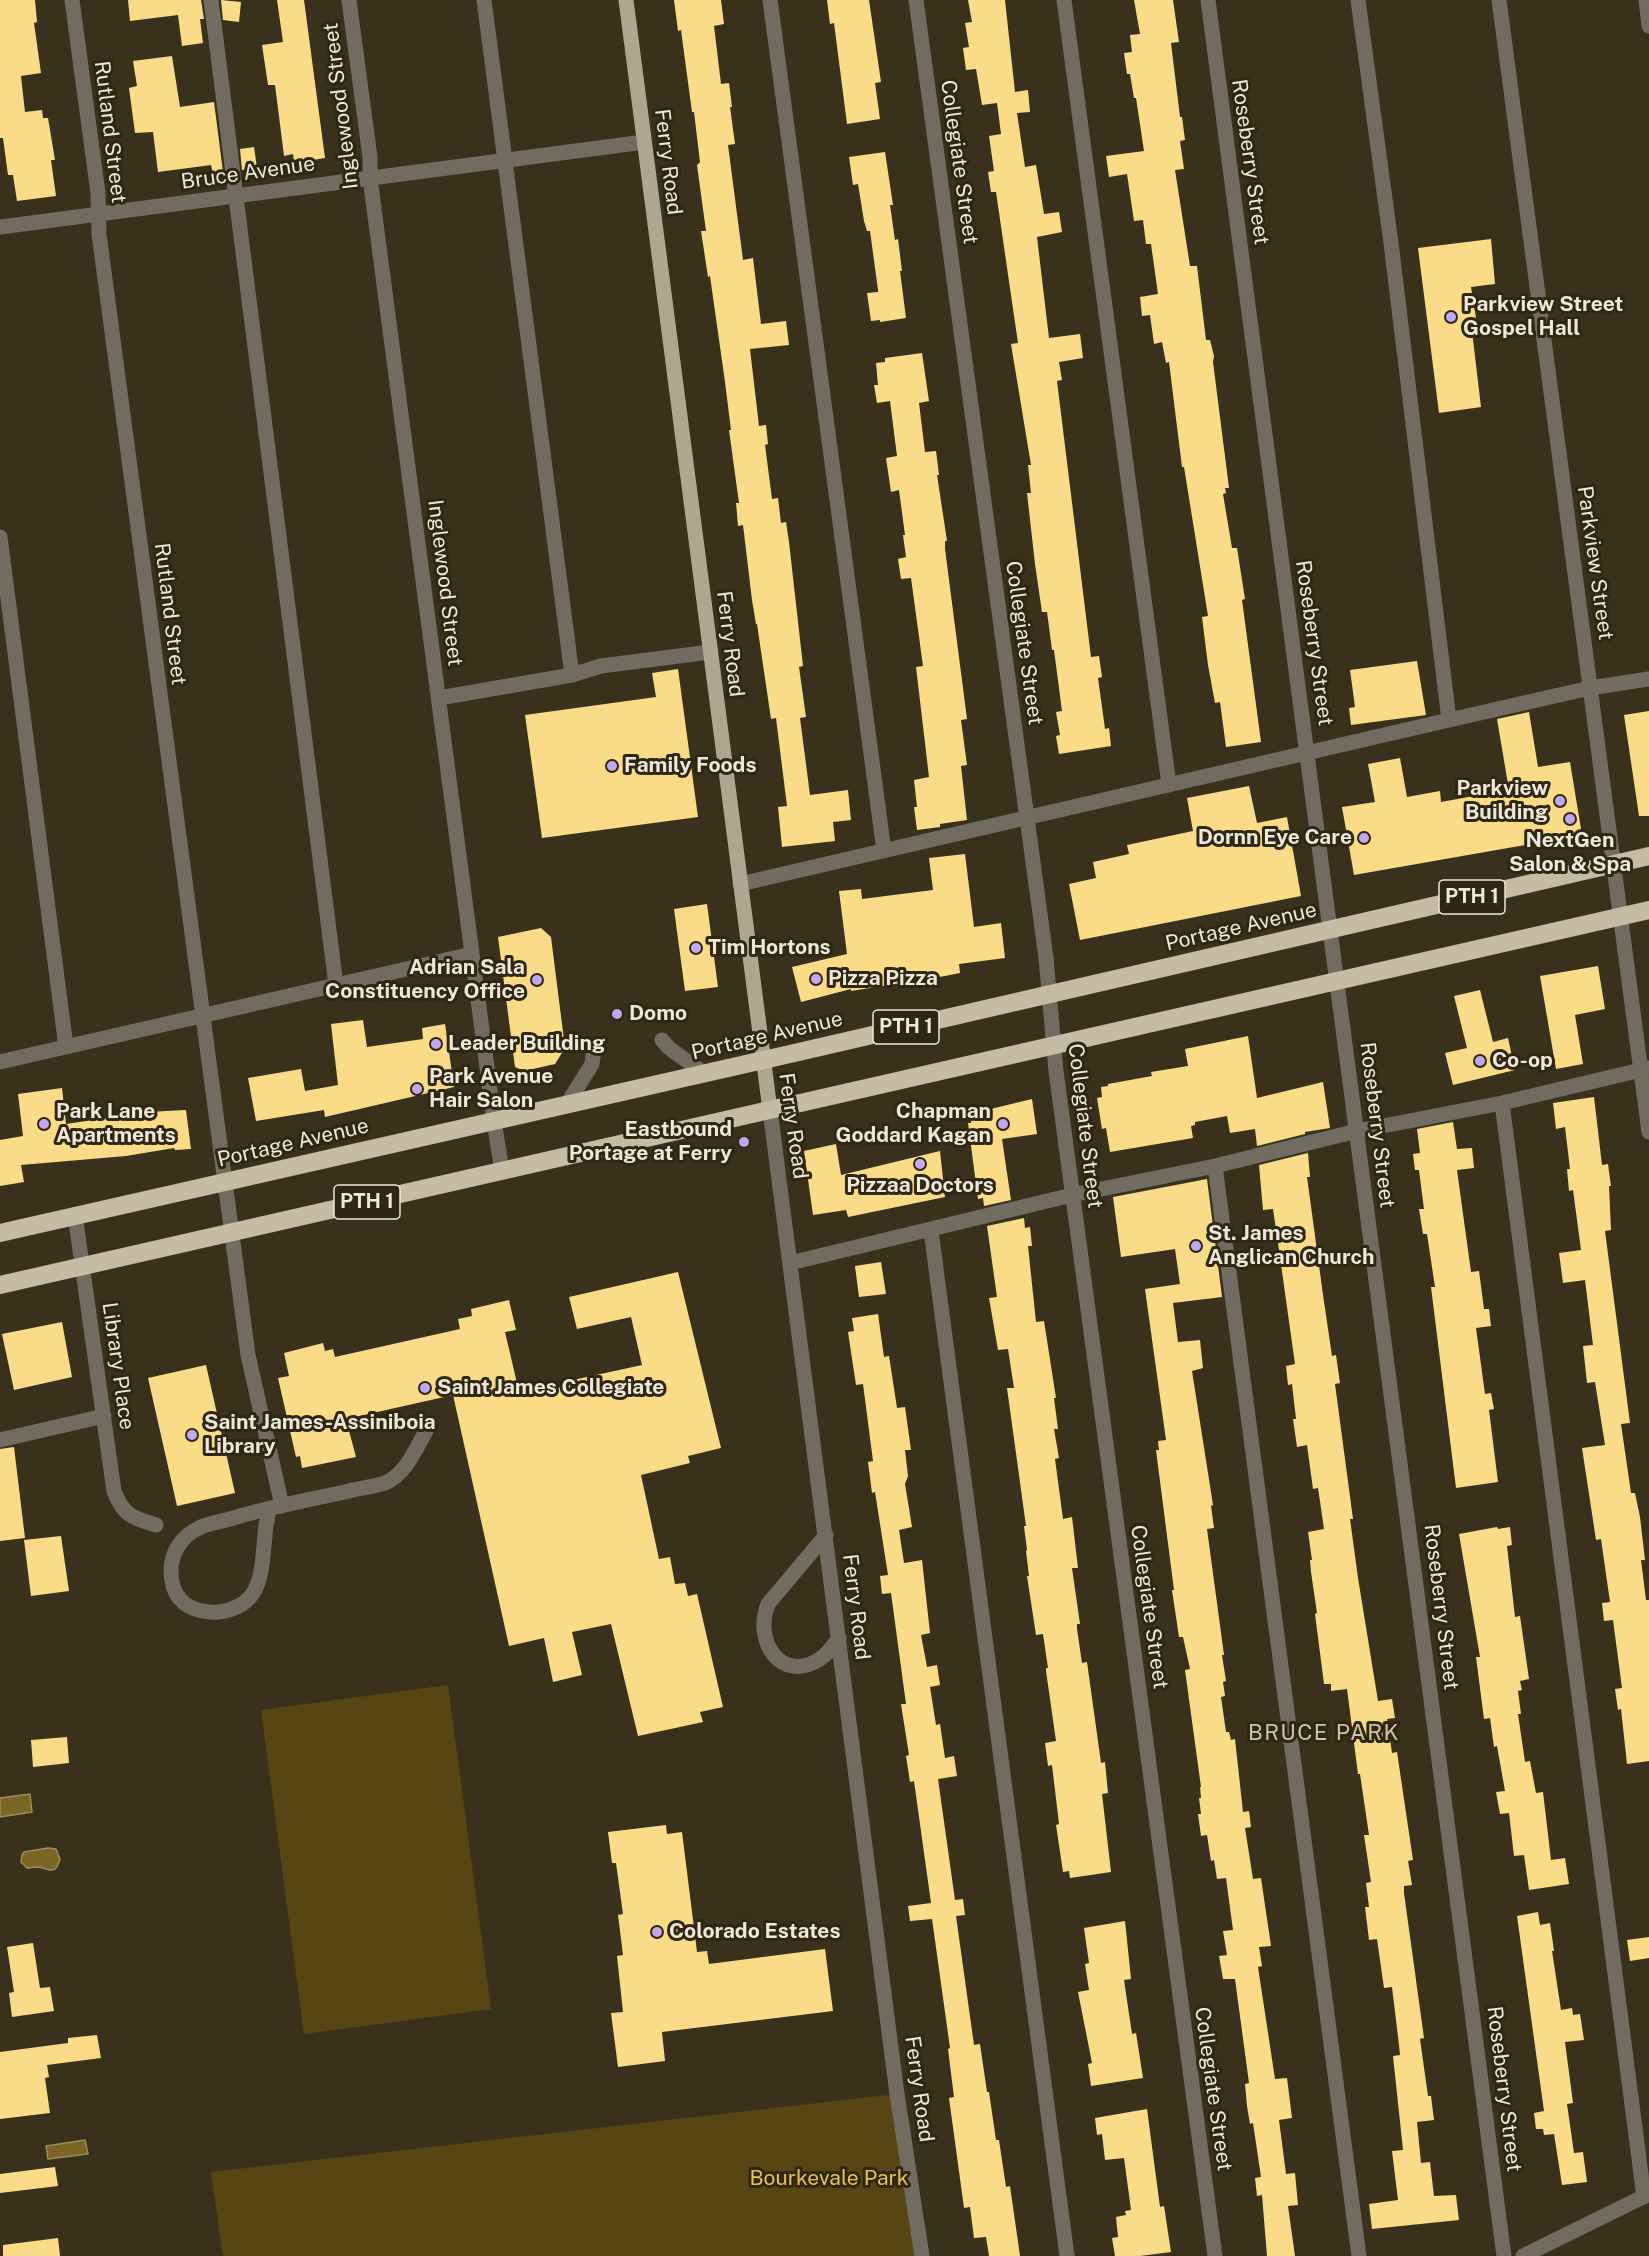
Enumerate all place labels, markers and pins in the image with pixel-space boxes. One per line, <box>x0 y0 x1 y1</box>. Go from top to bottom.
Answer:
place label: Parkview Street Gospel Hall <box>1463 292 1623 342</box>
marker: Parkview Street Gospel Hall <box>1444 310 1458 324</box>
place label: Family Foods <box>624 753 756 779</box>
marker: Family Foods <box>605 759 619 773</box>
place label: Parkview Building <box>1457 776 1548 826</box>
marker: Parkview Building <box>1553 794 1567 808</box>
marker: NextGen Salon & Spa <box>1563 812 1577 826</box>
place label: Dornn Eye Care <box>1198 825 1352 851</box>
place label: NextGen Salon & Spa <box>1509 828 1631 878</box>
marker: Dornn Eye Care <box>1357 831 1371 845</box>
place label: Tim Hortons <box>708 935 831 961</box>
marker: Tim Hortons <box>689 941 703 955</box>
place label: Adrian Sala Constituency Office <box>325 955 525 1005</box>
place label: Pizza Pizza <box>828 966 938 992</box>
marker: Pizza Pizza <box>809 972 823 986</box>
marker: Adrian Sala Constituency Office <box>530 973 544 987</box>
place label: Domo <box>629 1001 687 1027</box>
marker: Domo <box>610 1007 624 1021</box>
place label: Leader Building <box>448 1031 605 1057</box>
marker: Leader Building <box>429 1037 443 1051</box>
place label: Co-op <box>1492 1048 1553 1074</box>
marker: Co-op <box>1473 1054 1487 1068</box>
place label: Park Avenue Hair Salon <box>429 1064 553 1114</box>
marker: Park Avenue Hair Salon <box>410 1082 424 1096</box>
place label: Park Lane Apartments <box>56 1099 176 1149</box>
place label: Chapman Goddard Kagan <box>835 1099 991 1149</box>
marker: Park Lane Apartments <box>37 1117 51 1131</box>
place label: Eastbound Portage at Ferry <box>569 1117 732 1167</box>
marker: Chapman Goddard Kagan <box>996 1117 1010 1131</box>
marker: Eastbound Portage at Ferry <box>737 1135 751 1149</box>
marker: Pizzaa Doctors <box>913 1157 927 1171</box>
place label: Pizzaa Doctors <box>846 1173 994 1199</box>
place label: St. James Anglican Church <box>1208 1221 1374 1271</box>
marker: St. James Anglican Church <box>1189 1239 1203 1253</box>
place label: Saint James Collegiate <box>437 1375 664 1401</box>
marker: Saint James Collegiate <box>418 1381 432 1395</box>
place label: Saint James-Assiniboia Library <box>204 1410 436 1460</box>
marker: Saint James-Assiniboia Library <box>185 1428 199 1442</box>
place label: Colorado Estates <box>669 1919 840 1945</box>
marker: Colorado Estates <box>650 1925 664 1939</box>

